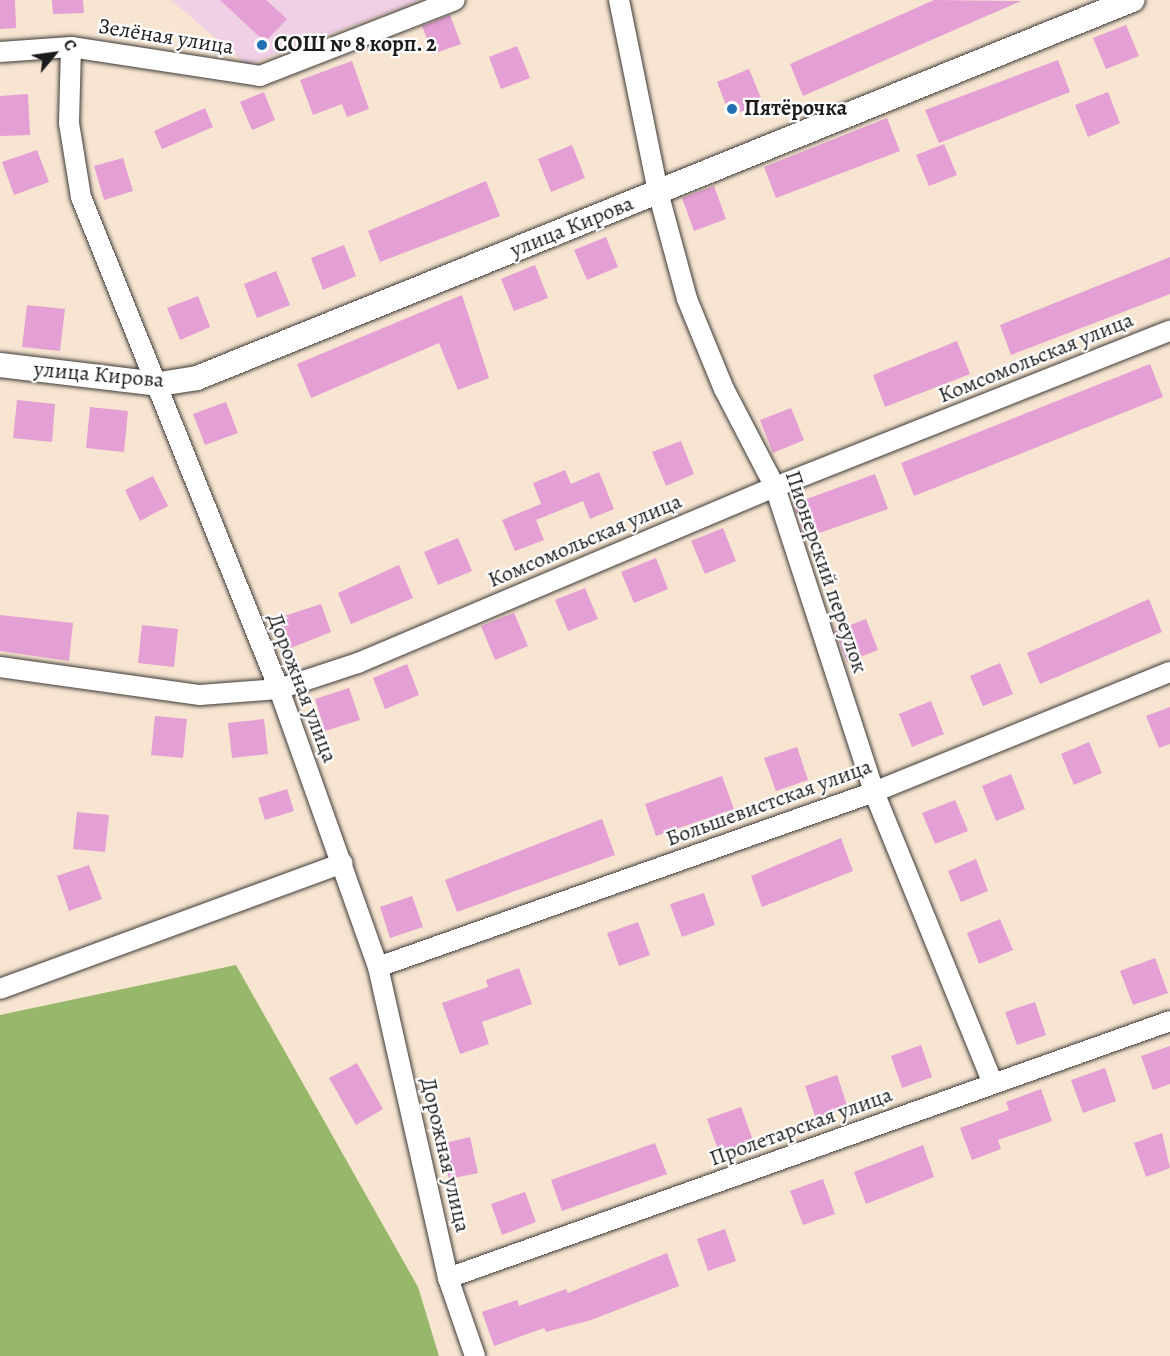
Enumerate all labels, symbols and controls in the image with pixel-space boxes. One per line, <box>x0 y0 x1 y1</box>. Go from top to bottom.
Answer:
street label: Зелёная улица <box>97 13 235 61</box>
north arrow <box>24 24 84 84</box>
place label: СОШ № 8 корп. 2 <box>274 32 437 58</box>
text: С <box>58 36 82 55</box>
marker: СОШ № 8 корп. 2 <box>255 38 269 52</box>
place label: Пятёрочка <box>744 96 847 122</box>
marker: Пятёрочка <box>725 102 739 116</box>
street label: улица Кирова <box>506 190 638 264</box>
street label: Комсомольская улица <box>935 307 1137 409</box>
street label: улица Кирова <box>33 356 165 394</box>
street label: Пионерский переулок <box>779 467 873 677</box>
street label: Комсомольская улица <box>484 488 686 594</box>
street label: Дорожная улица <box>261 609 343 767</box>
street label: Большевистская улица <box>662 753 876 853</box>
street label: Дорожная улица <box>414 1075 476 1235</box>
street label: Пролетарская улица <box>706 1082 896 1172</box>

